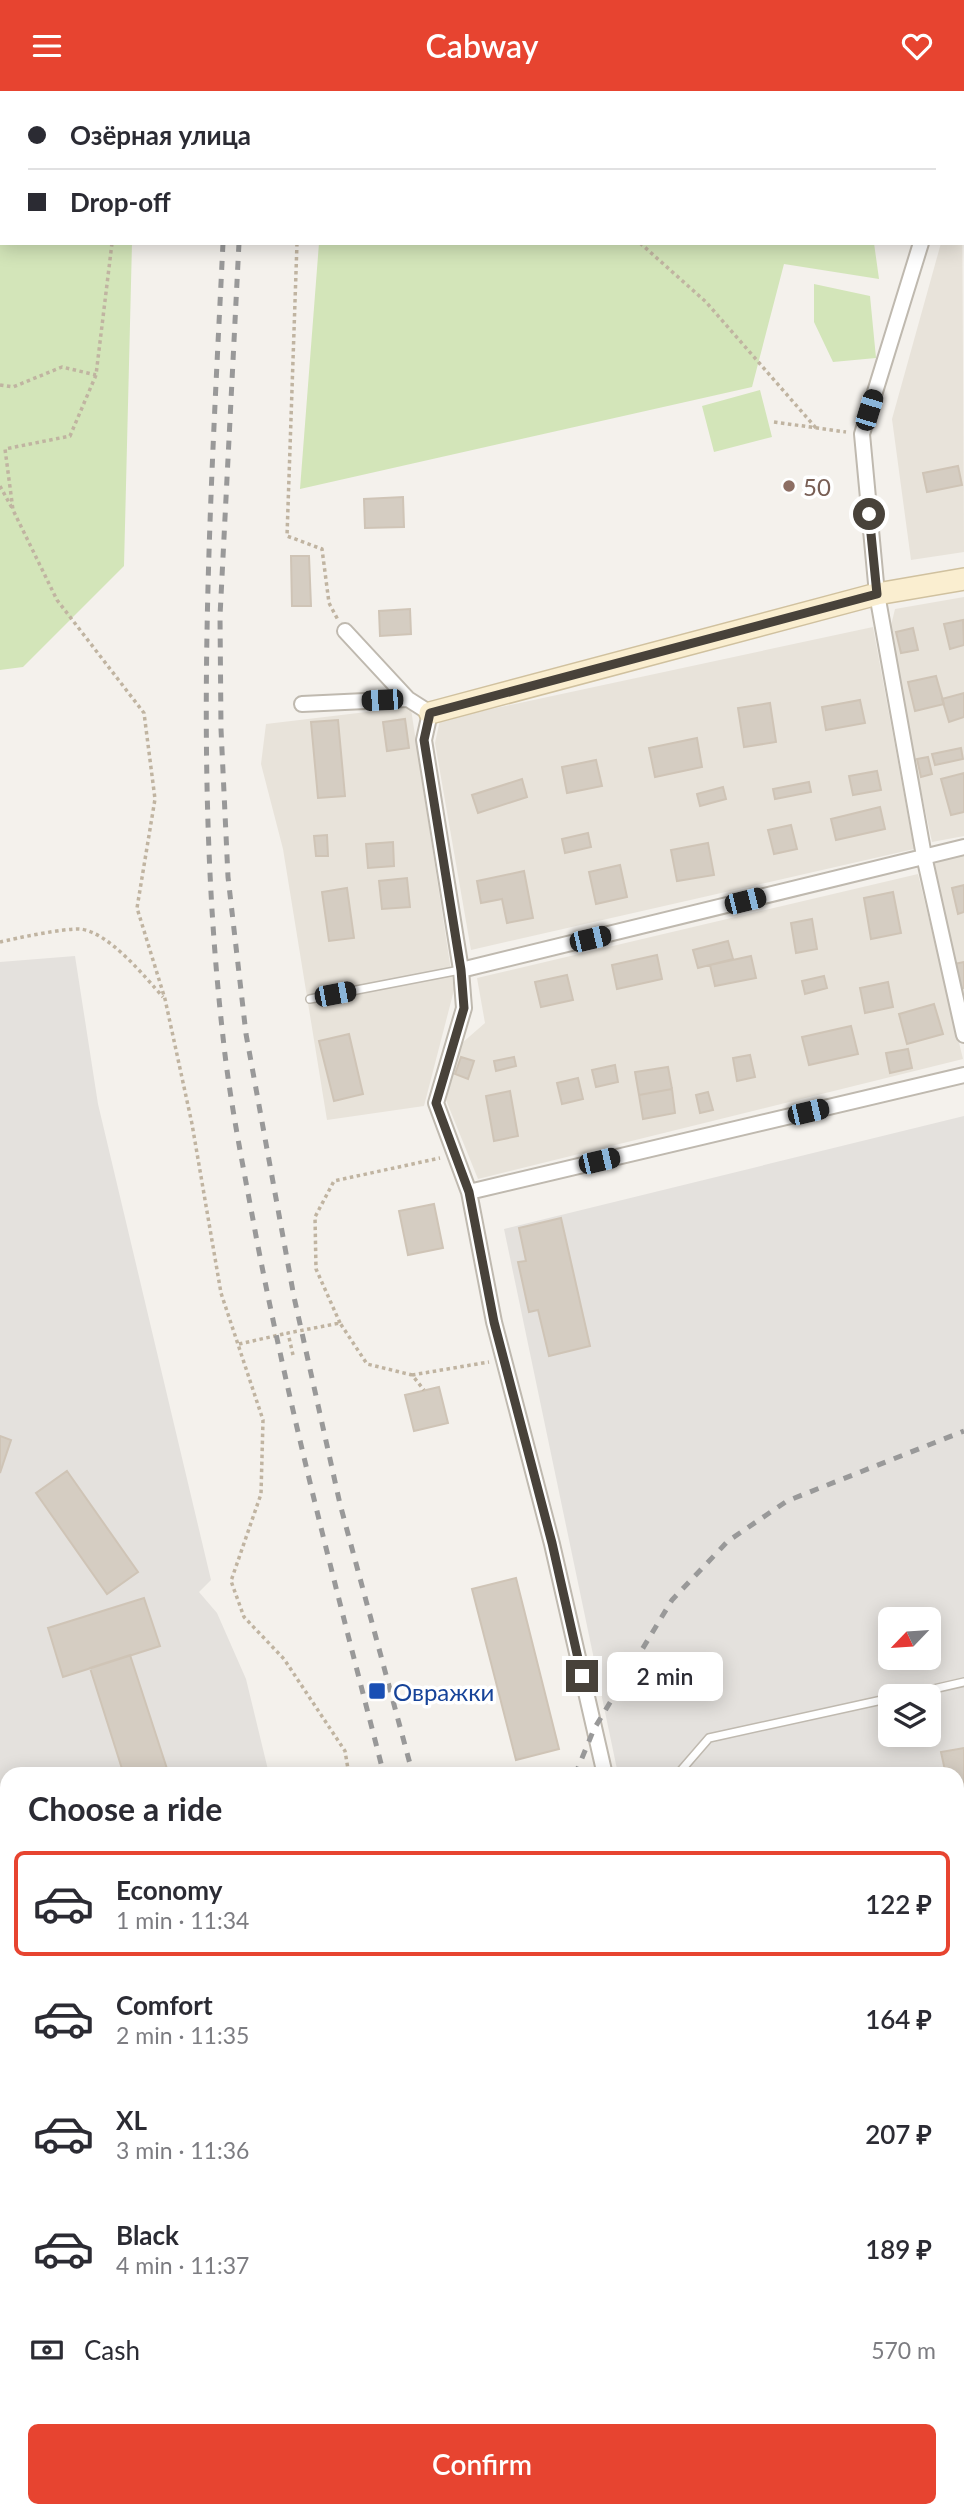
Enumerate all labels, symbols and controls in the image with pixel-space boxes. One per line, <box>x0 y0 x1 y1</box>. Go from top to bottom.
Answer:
text: Cabway <box>426 26 538 65</box>
icon: menu <box>28 27 66 65</box>
icon: heart <box>898 27 936 65</box>
text: Озёрная улица <box>70 119 251 151</box>
text: Drop-off <box>70 186 171 218</box>
car <box>853 387 886 433</box>
place label: 50 <box>803 472 831 501</box>
marker: 50 <box>781 478 797 494</box>
route start <box>853 498 885 530</box>
car <box>361 688 404 712</box>
car <box>723 886 768 916</box>
car <box>568 924 613 954</box>
car <box>313 980 358 1008</box>
car <box>786 1097 831 1127</box>
car <box>577 1146 622 1176</box>
north arrow <box>878 1607 942 1669</box>
map controls <box>878 1607 941 1747</box>
callout: 2 min <box>606 1651 722 1701</box>
route end <box>566 1660 598 1692</box>
text: 2 min <box>637 1662 693 1690</box>
place label: Овражки <box>393 1677 494 1706</box>
marker: Овражки <box>367 1681 387 1701</box>
button: layers <box>878 1684 941 1747</box>
text: Choose a ride <box>28 1789 222 1828</box>
icon: car <box>32 1872 95 1935</box>
text: Economy <box>116 1874 222 1906</box>
text: 122 ₽ <box>865 1888 932 1920</box>
text: 1 min · 11:34 <box>116 1906 249 1934</box>
icon: car <box>32 1987 95 2050</box>
text: Comfort <box>116 1989 213 2021</box>
text: 164 ₽ <box>865 2003 932 2035</box>
text: 2 min · 11:35 <box>116 2021 249 2049</box>
icon: car <box>32 2102 95 2165</box>
text: XL <box>116 2104 147 2136</box>
text: 207 ₽ <box>865 2118 932 2150</box>
text: 3 min · 11:36 <box>116 2136 249 2164</box>
icon: car <box>32 2217 95 2280</box>
text: Black <box>116 2219 179 2251</box>
text: 189 ₽ <box>865 2233 932 2265</box>
text: 4 min · 11:37 <box>116 2251 249 2279</box>
icon: cash <box>28 2331 66 2369</box>
text: Cash <box>84 2334 140 2366</box>
text: 570 m <box>871 2336 936 2364</box>
button: Confirm <box>28 2424 936 2504</box>

